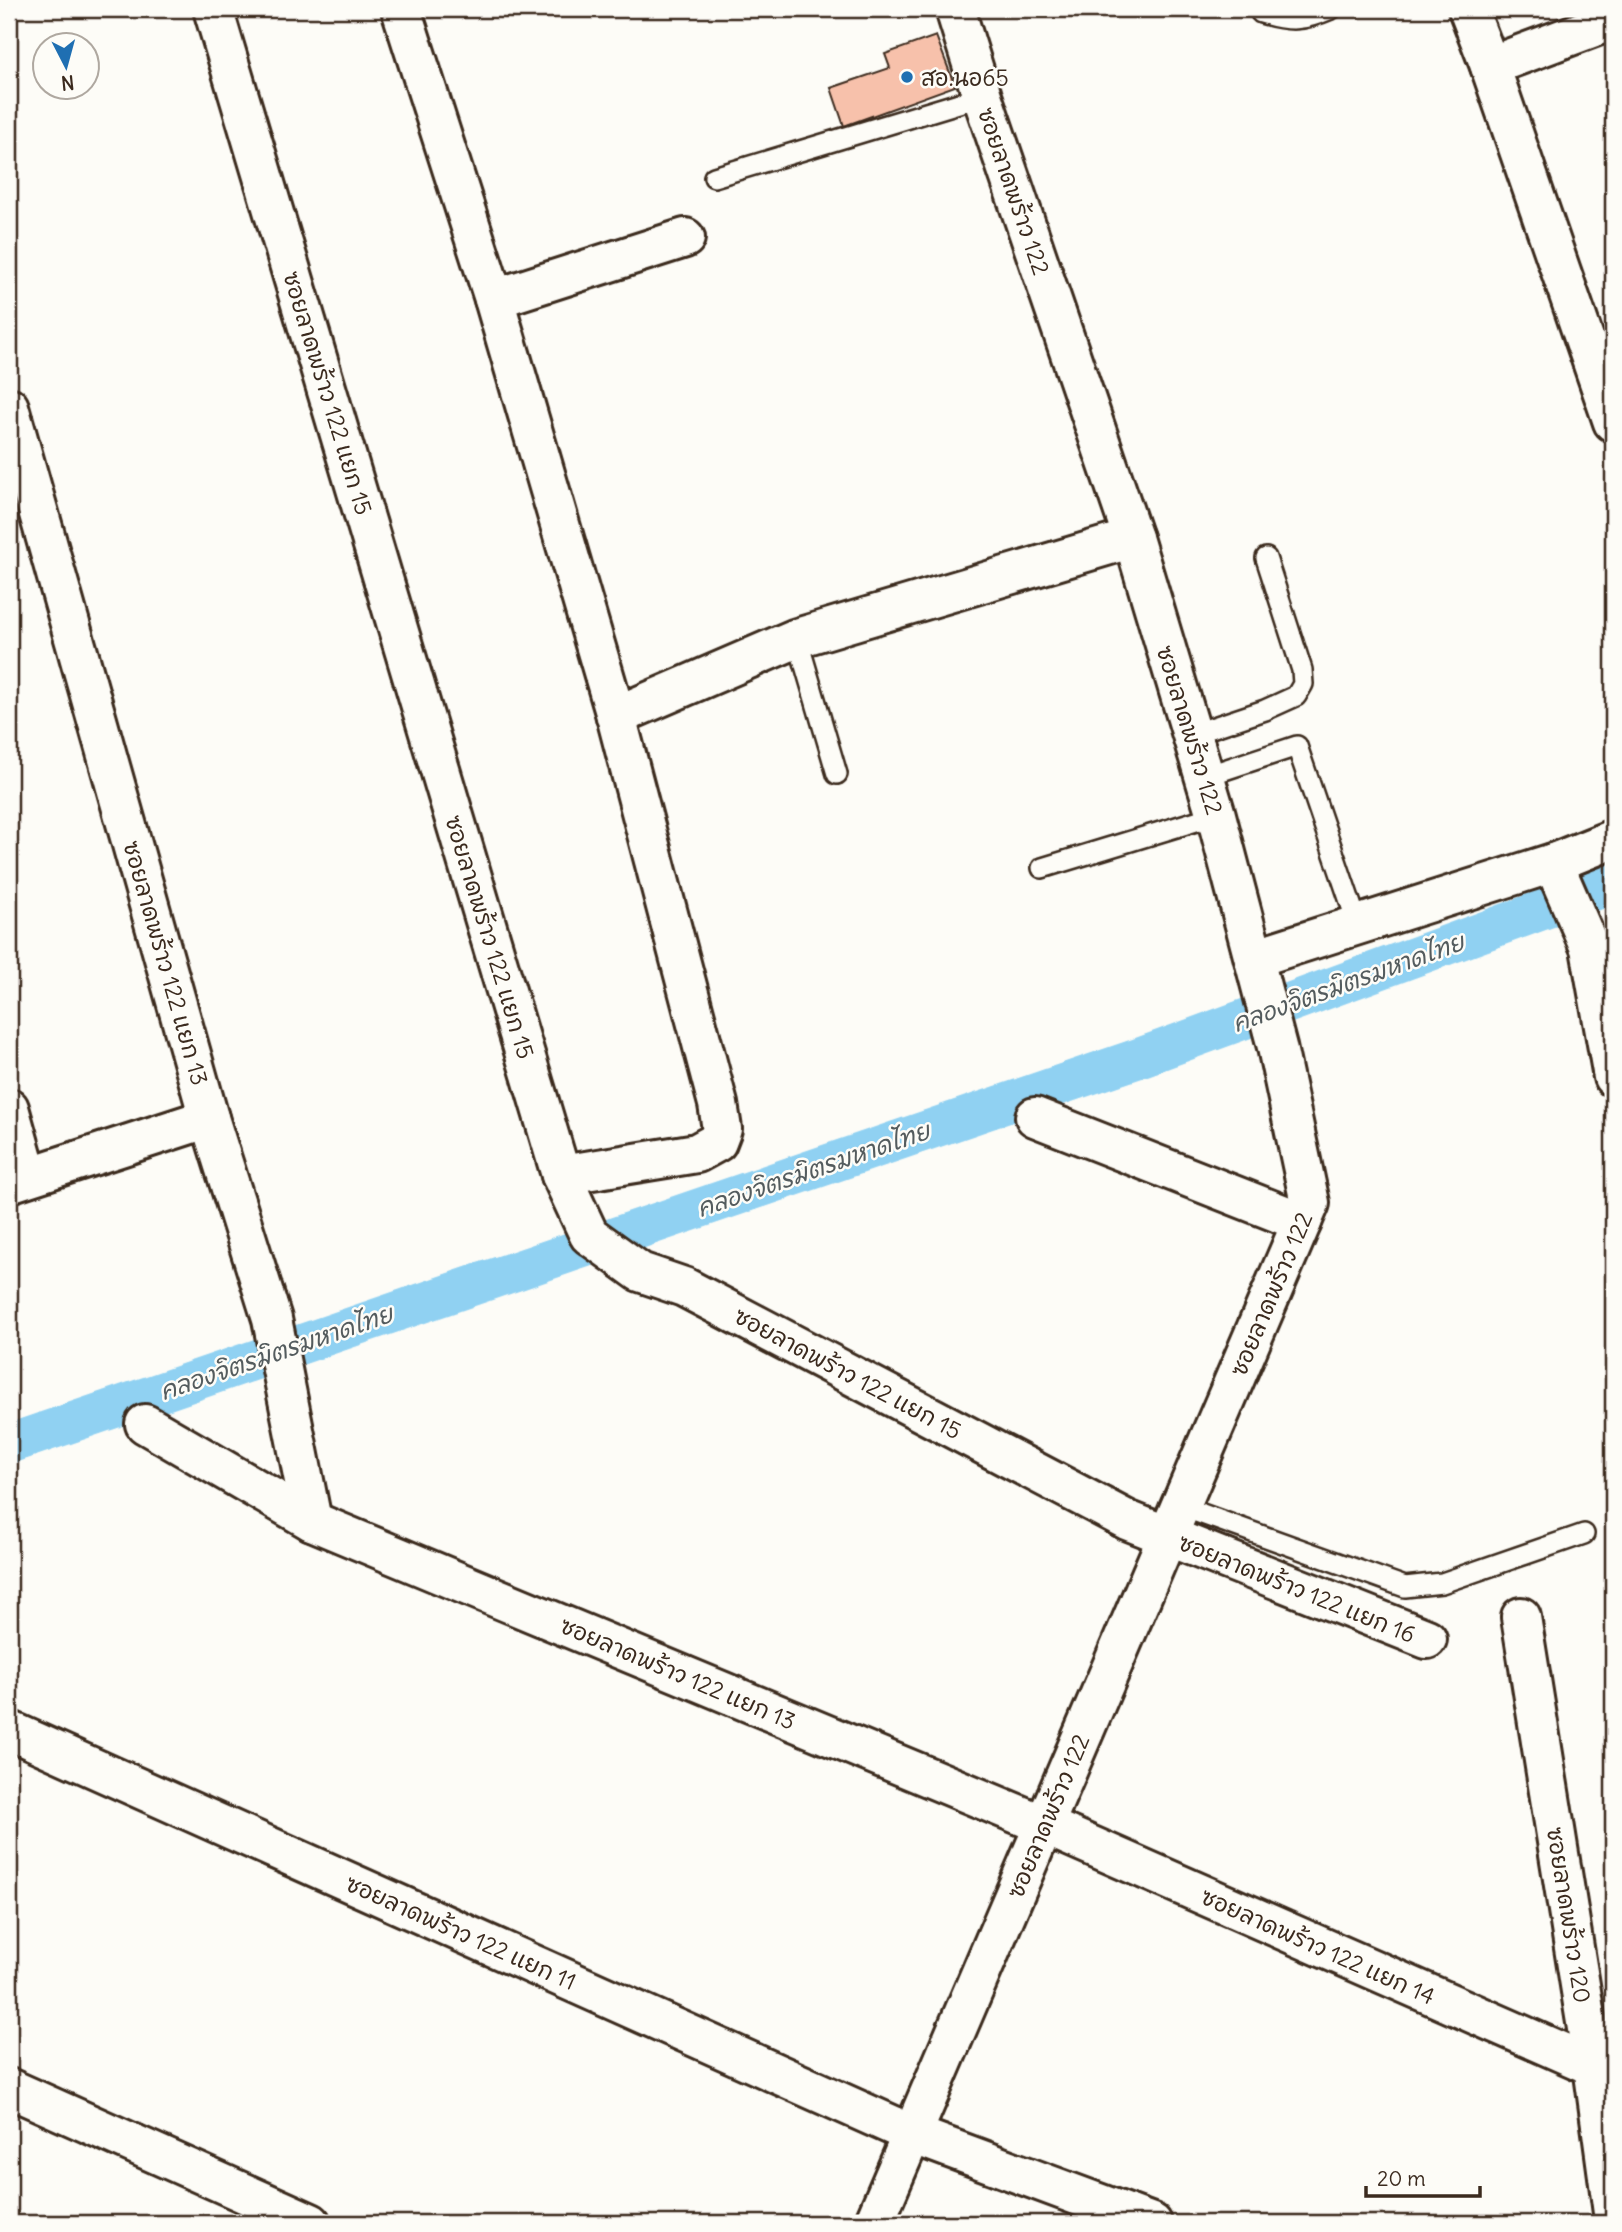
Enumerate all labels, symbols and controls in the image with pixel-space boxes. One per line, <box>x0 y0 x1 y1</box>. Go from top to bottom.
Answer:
north arrow <box>32 32 102 102</box>
place label: สอ.นอ65 <box>921 63 1009 92</box>
marker: สอ.นอ65 <box>899 69 915 85</box>
text: N <box>60 70 76 96</box>
street label: ซอยลาดพร้าว 122 <box>972 103 1056 279</box>
street label: ซอยลาดพร้าว 122 แยก 15 <box>277 268 379 518</box>
street label: ซอยลาดพร้าว 122 <box>1151 642 1229 818</box>
street label: ซอยลาดพร้าว 122 แยก 15 <box>439 812 541 1062</box>
street label: ซอยลาดพร้าว 122 แยก 13 <box>117 837 215 1089</box>
water label: คลองจิตรมิตรมหาดไทย <box>1228 925 1470 1038</box>
water label: คลองจิตรมิตรมหาดไทย <box>693 1114 936 1223</box>
street label: ซอยลาดพร้าว 122 <box>1223 1208 1319 1380</box>
water label: คลองจิตรมิตรมหาดไทย <box>156 1297 399 1406</box>
street label: ซอยลาดพร้าว 122 แยก 15 <box>730 1301 966 1445</box>
street label: ซอยลาดพร้าว 122 แยก 16 <box>1174 1527 1420 1649</box>
street label: ซอยลาดพร้าว 122 แยก 13 <box>556 1610 800 1736</box>
street label: ซอยลาดพร้าว 122 <box>1000 1730 1096 1902</box>
street label: ซอยลาดพร้าว 120 <box>1541 1825 1597 2005</box>
street label: ซอยลาดพร้าว 122 แยก 11 <box>341 1868 581 1996</box>
street label: ซอยลาดพร้าว 122 แยก 14 <box>1197 1881 1439 2011</box>
scale bar <box>1366 2155 1480 2199</box>
text: 20 m <box>1377 2165 1426 2192</box>

